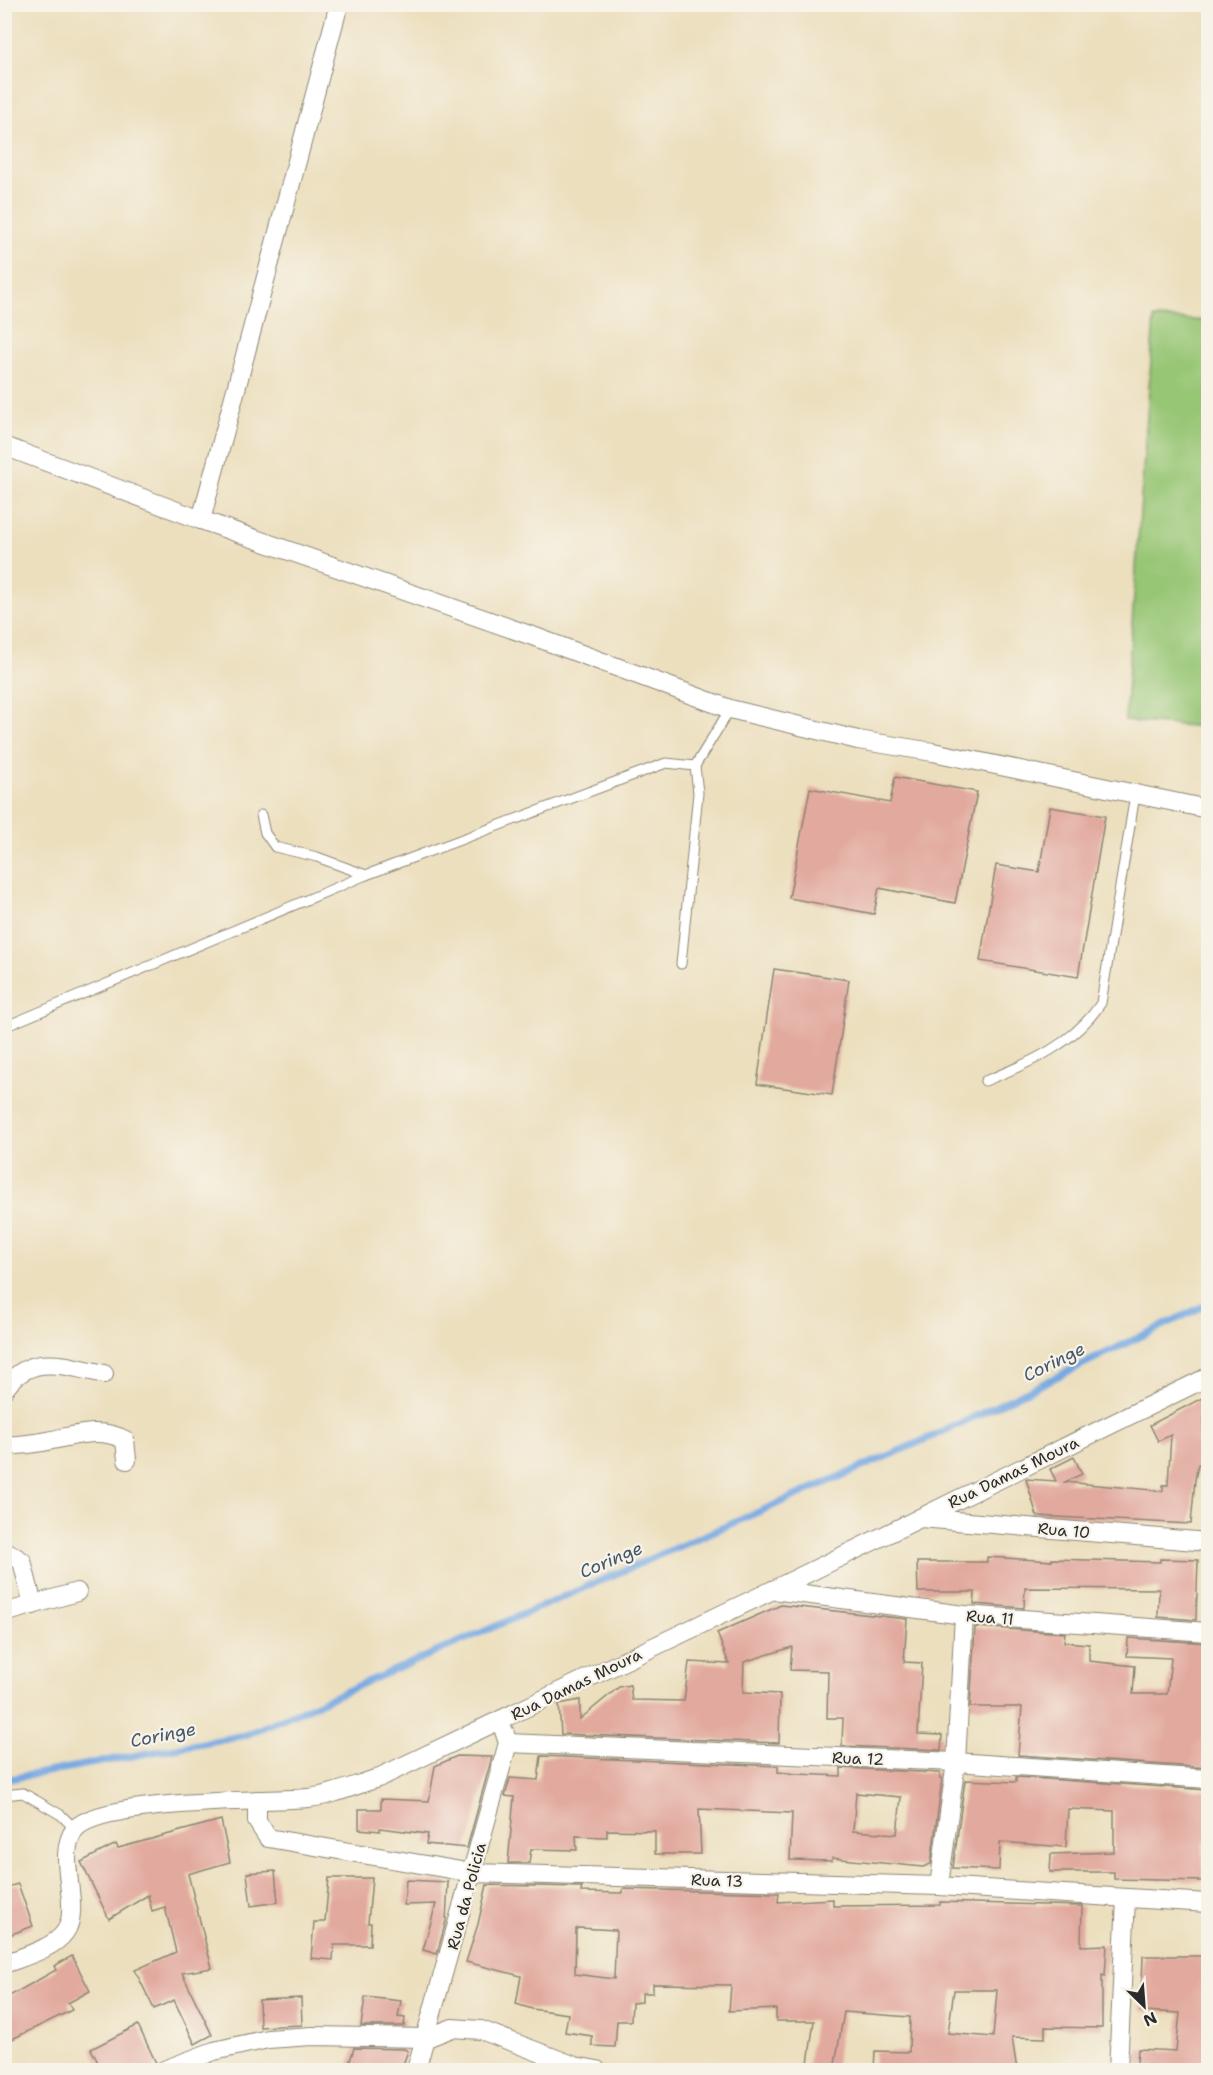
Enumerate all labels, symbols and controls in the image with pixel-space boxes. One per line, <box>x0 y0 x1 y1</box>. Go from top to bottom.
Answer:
water label: Coringe <box>1019 1337 1089 1387</box>
street label: Rua Damas Moura <box>944 1432 1082 1513</box>
street label: Rua 10 <box>1037 1518 1091 1543</box>
water label: Coringe <box>576 1536 646 1584</box>
street label: Rua 11 <box>965 1605 1015 1630</box>
street label: Rua Damas Moura <box>507 1644 645 1725</box>
water label: Coringe <box>128 1717 198 1753</box>
street label: Rua 12 <box>832 1747 884 1770</box>
street label: Rua da Policia <box>442 1840 491 1952</box>
street label: Rua 13 <box>690 1869 743 1892</box>
north arrow <box>1114 1976 1174 2036</box>
text: N <box>1140 2007 1160 2031</box>

